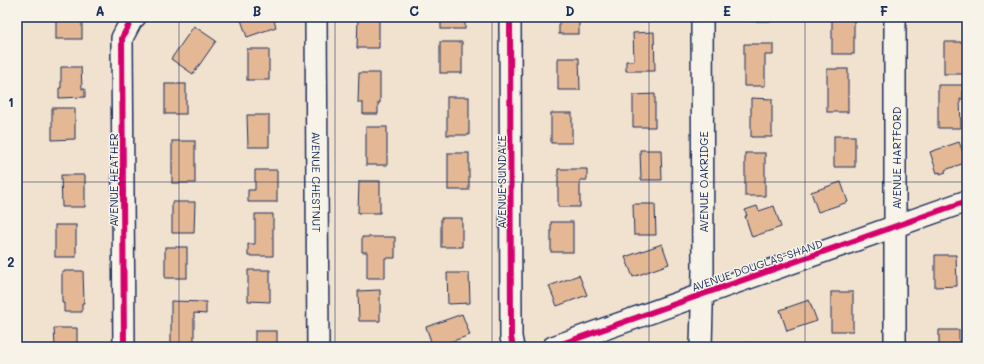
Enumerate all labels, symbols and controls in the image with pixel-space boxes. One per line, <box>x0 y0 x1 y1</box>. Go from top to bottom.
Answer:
text: A <box>95 2 105 19</box>
text: B <box>253 2 262 19</box>
text: C <box>409 2 419 19</box>
text: D <box>565 2 575 19</box>
text: E <box>723 2 731 19</box>
text: F <box>880 2 888 19</box>
text: 1 <box>8 93 14 110</box>
street label: AVENUE HARTFORD <box>889 107 904 209</box>
street label: AVENUE OAKRIDGE <box>696 131 711 233</box>
street label: AVENUE CHESTNUT <box>309 132 325 232</box>
street label: AVENUE HEATHER <box>106 133 121 227</box>
street label: AVENUE SUNDALE <box>494 135 509 229</box>
street label: AVENUE DOUGLAS-SHAND <box>689 235 825 295</box>
text: 2 <box>7 253 15 270</box>

